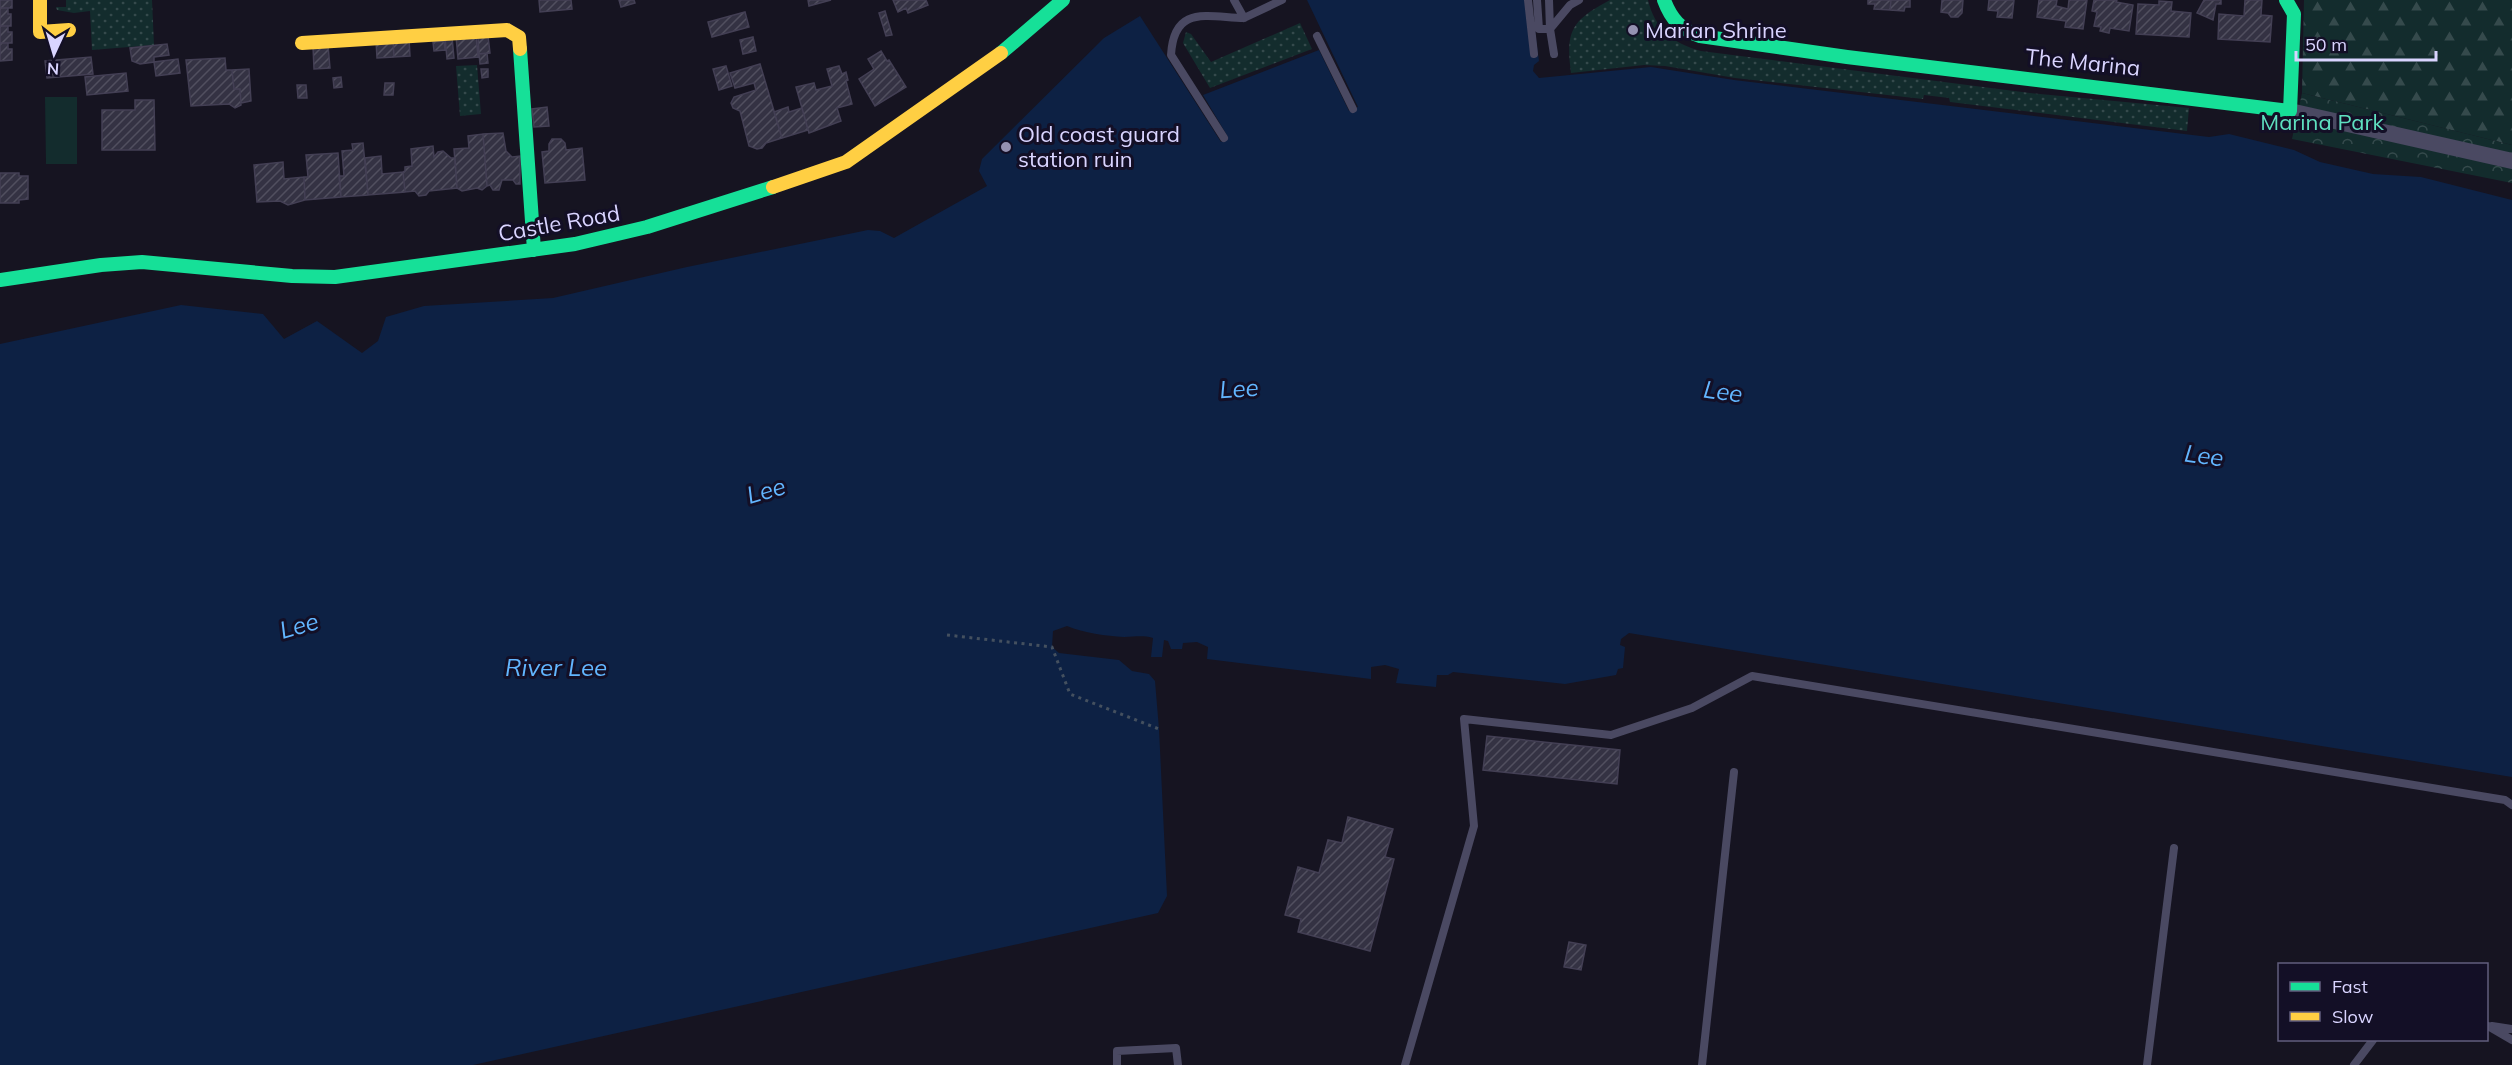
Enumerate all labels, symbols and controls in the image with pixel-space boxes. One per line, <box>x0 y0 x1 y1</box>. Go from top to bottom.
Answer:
place label: Marian Shrine <box>1645 16 1787 44</box>
marker: Marian Shrine <box>1626 23 1640 37</box>
north arrow <box>24 24 84 84</box>
scale bar <box>2296 24 2436 62</box>
text: 50 m <box>2305 33 2347 56</box>
street label: The Marina <box>2024 42 2142 82</box>
text: N <box>46 59 60 79</box>
park label: Marina Park <box>2260 108 2384 136</box>
place label: Old coast guard station ruin <box>1018 120 1180 173</box>
marker: Old coast guard station ruin <box>999 140 1013 154</box>
street label: Castle Road <box>496 199 622 247</box>
water label: Lee <box>1218 372 1259 404</box>
water label: Lee <box>1702 373 1745 409</box>
water label: Lee <box>2183 437 2226 473</box>
water label: Lee <box>743 470 789 510</box>
water label: Lee <box>276 605 322 645</box>
water label: River Lee <box>505 652 607 682</box>
legend <box>2278 963 2488 1041</box>
text: Fast <box>2332 975 2368 998</box>
text: Slow <box>2332 1005 2374 1028</box>

